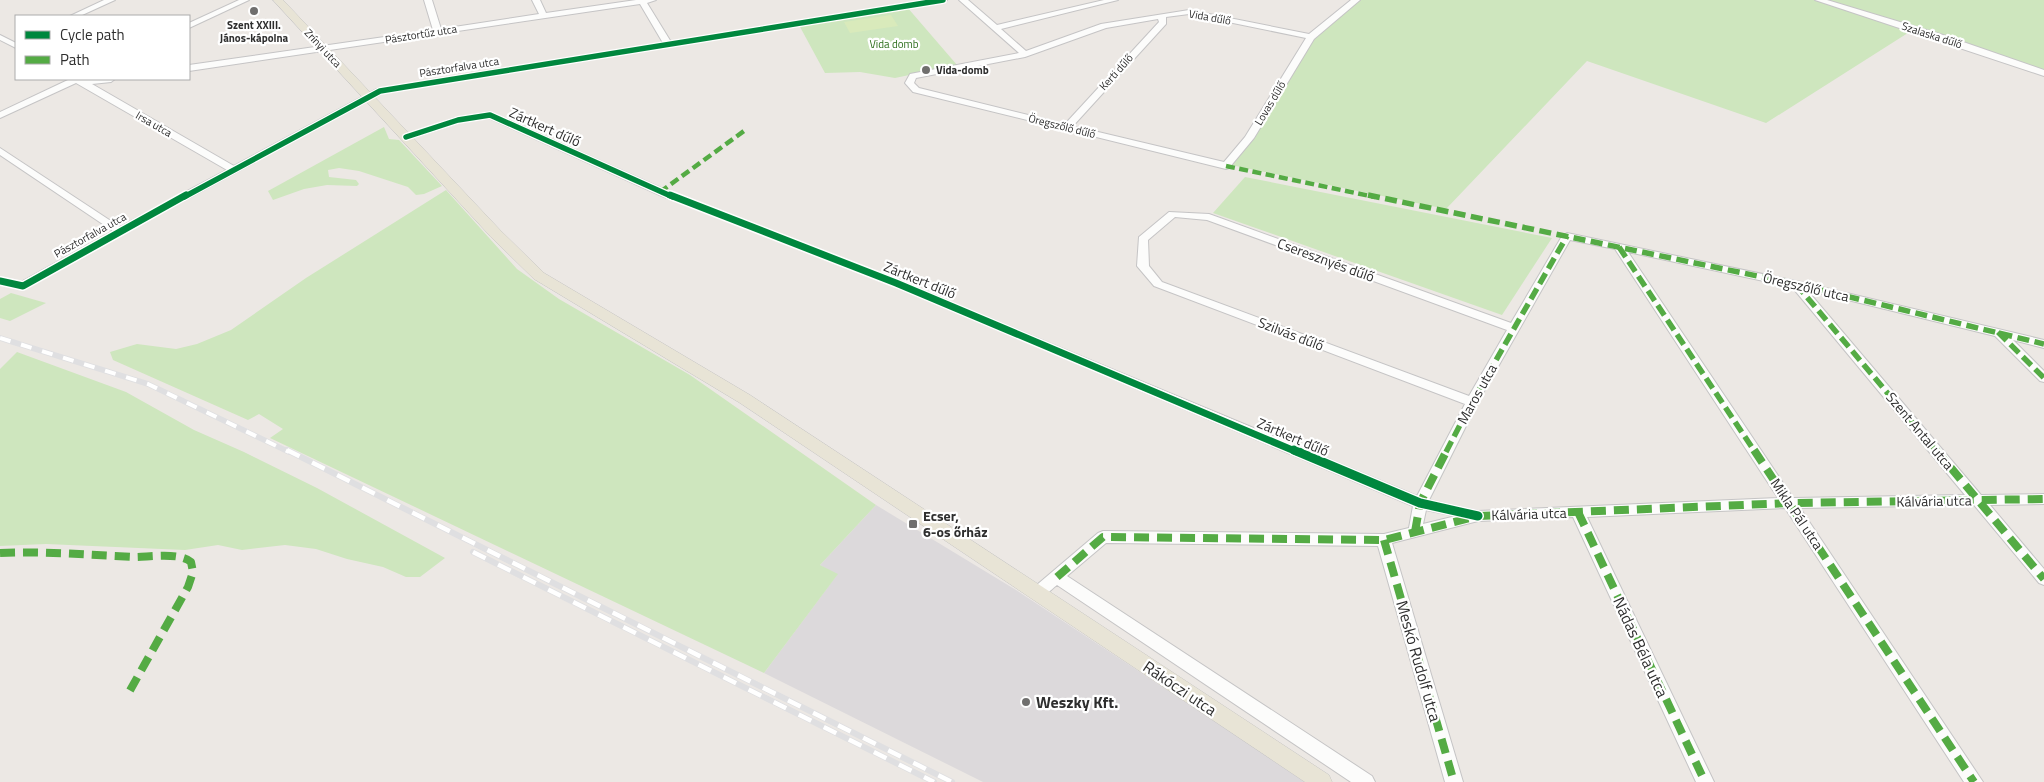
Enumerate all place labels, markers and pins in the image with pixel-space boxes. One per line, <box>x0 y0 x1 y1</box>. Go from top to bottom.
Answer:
marker: Szent XXIII. János-kápolna <box>248 5 260 17</box>
place label: Szent XXIII. János-kápolna <box>220 17 289 46</box>
place label: Vida-domb <box>936 62 989 78</box>
marker: Vida-domb <box>920 64 932 76</box>
place label: Ecser, 6-os őrház <box>923 505 988 542</box>
marker: Ecser, 6-os őrház <box>907 518 919 530</box>
place label: Weszky Kft. <box>1036 690 1118 714</box>
marker: Weszky Kft. <box>1020 696 1032 708</box>

